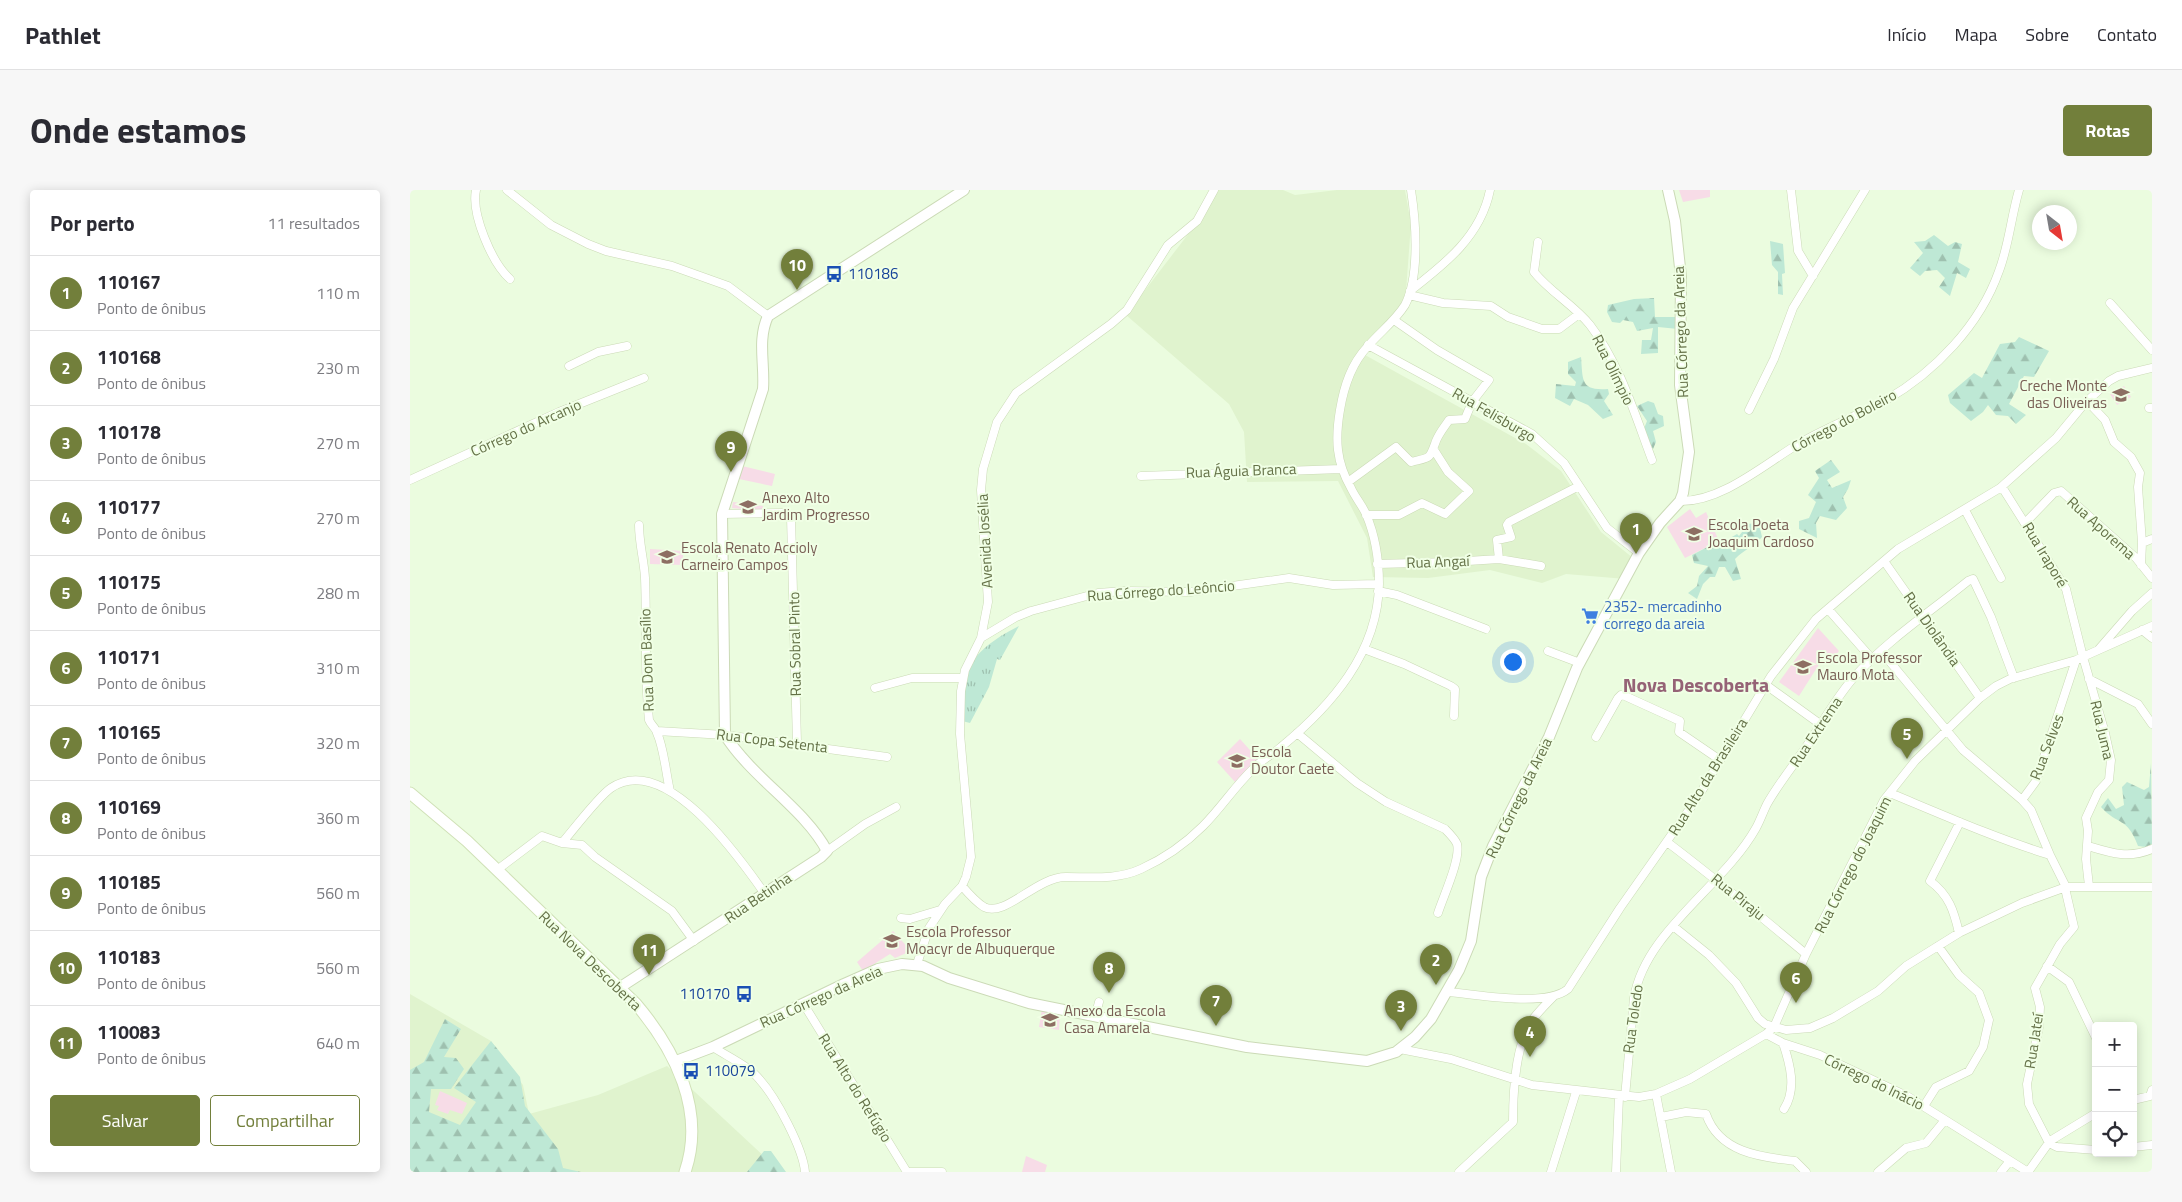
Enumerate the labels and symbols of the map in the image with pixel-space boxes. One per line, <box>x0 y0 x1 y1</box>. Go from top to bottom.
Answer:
north arrow <box>2032 205 2077 250</box>
pin: 10 <box>781 249 813 290</box>
place label: 110186 <box>848 262 898 285</box>
bus stop icon: 110186 <box>824 264 844 284</box>
street label: Rua Córrego da Areia <box>1667 265 1694 398</box>
street label: Rua Olímpio <box>1586 330 1641 409</box>
place label: Creche Monte das Oliveiras <box>2020 374 2107 414</box>
street label: Rua Felisburgo <box>1448 381 1541 448</box>
street label: Córrego do Boleiro <box>1787 383 1901 458</box>
school or university icon: Creche Monte das Oliveiras <box>2111 385 2131 405</box>
street label: Córrego do Arcanjo <box>467 393 585 462</box>
pin: 9 <box>715 431 747 472</box>
street label: Rua Águia Branca <box>1185 457 1297 484</box>
place label: Anexo Alto Jardim Progresso <box>762 486 870 526</box>
street label: Rua Aporema <box>2062 491 2141 565</box>
street label: Avenida Josélia <box>971 493 998 589</box>
school or university icon: Anexo Alto Jardim Progresso <box>738 497 758 517</box>
pin: 1 <box>1620 513 1652 554</box>
place label: Escola Poeta Joaquim Cardoso <box>1708 513 1814 553</box>
street label: Rua Iraporé <box>2017 518 2074 592</box>
school or university icon: Escola Poeta Joaquim Cardoso <box>1684 524 1704 544</box>
place label: Escola Renato Accioly Carneiro Campos <box>681 536 817 576</box>
school or university icon: Escola Renato Accioly Carneiro Campos <box>657 547 677 567</box>
street label: Rua Angaí <box>1406 549 1472 574</box>
street label: Rua Córrego do Leôncio <box>1086 574 1236 607</box>
street label: Rua Diolândia <box>1898 587 1967 671</box>
street label: Rua Sobral Pinto <box>782 591 807 697</box>
place label: 2352- mercadinho corrego da areia <box>1604 595 1722 635</box>
supermarket icon: 2352- mercadinho corrego da areia <box>1580 606 1600 626</box>
street label: Rua Dom Basílio <box>633 608 660 712</box>
place label: Escola Professor Mauro Mota <box>1817 646 1922 686</box>
your location <box>1500 649 1526 675</box>
school or university icon: Escola Professor Mauro Mota <box>1793 657 1813 677</box>
district label: Nova Descoberta <box>1623 669 1769 700</box>
street label: Rua Extrema <box>1783 691 1848 772</box>
street label: Rua Juma <box>2084 698 2121 762</box>
street label: Rua Selves <box>2023 711 2070 783</box>
street label: Rua Alto da Brasileira <box>1662 713 1753 840</box>
pin: 5 <box>1891 718 1923 759</box>
street label: Rua Copa Setenta <box>715 722 829 759</box>
street label: Rua Córrego da Areia <box>1479 733 1558 862</box>
place label: Escola Doutor Caete <box>1251 740 1334 780</box>
school or university icon: Escola Doutor Caete <box>1227 751 1247 771</box>
street label: Rua Córrego do Joaquim <box>1808 792 1897 937</box>
street label: Rua Betinha <box>719 866 796 929</box>
street label: Rua Piraju <box>1706 867 1770 926</box>
street label: Rua Nova Descoberta <box>534 905 648 1016</box>
place label: Escola Professor Moacyr de Albuquerque <box>906 920 1055 960</box>
school or university icon: Escola Professor Moacyr de Albuquerque <box>882 931 902 951</box>
pin: 11 <box>633 934 665 975</box>
pin: 2 <box>1420 944 1452 985</box>
pin: 8 <box>1093 952 1125 993</box>
street label: Rua Córrego da Areia <box>756 959 886 1034</box>
pin: 6 <box>1780 962 1812 1003</box>
place label: 110170 <box>680 982 730 1005</box>
street label: Rua Toledo <box>1616 983 1649 1055</box>
bus stop icon: 110170 <box>734 984 754 1004</box>
pin: 7 <box>1200 985 1232 1026</box>
pin: 3 <box>1385 990 1417 1031</box>
place label: Anexo da Escola Casa Amarela <box>1064 999 1166 1039</box>
school or university icon: Anexo da Escola Casa Amarela <box>1040 1010 1060 1030</box>
street label: Rua Jateí <box>2018 1010 2050 1070</box>
pin: 4 <box>1514 1016 1546 1057</box>
street label: Rua Alto do Refúgio <box>813 1029 898 1147</box>
street label: Córrego do Inácio <box>1820 1047 1928 1116</box>
place label: 110079 <box>705 1059 755 1082</box>
bus stop icon: 110079 <box>681 1061 701 1081</box>

